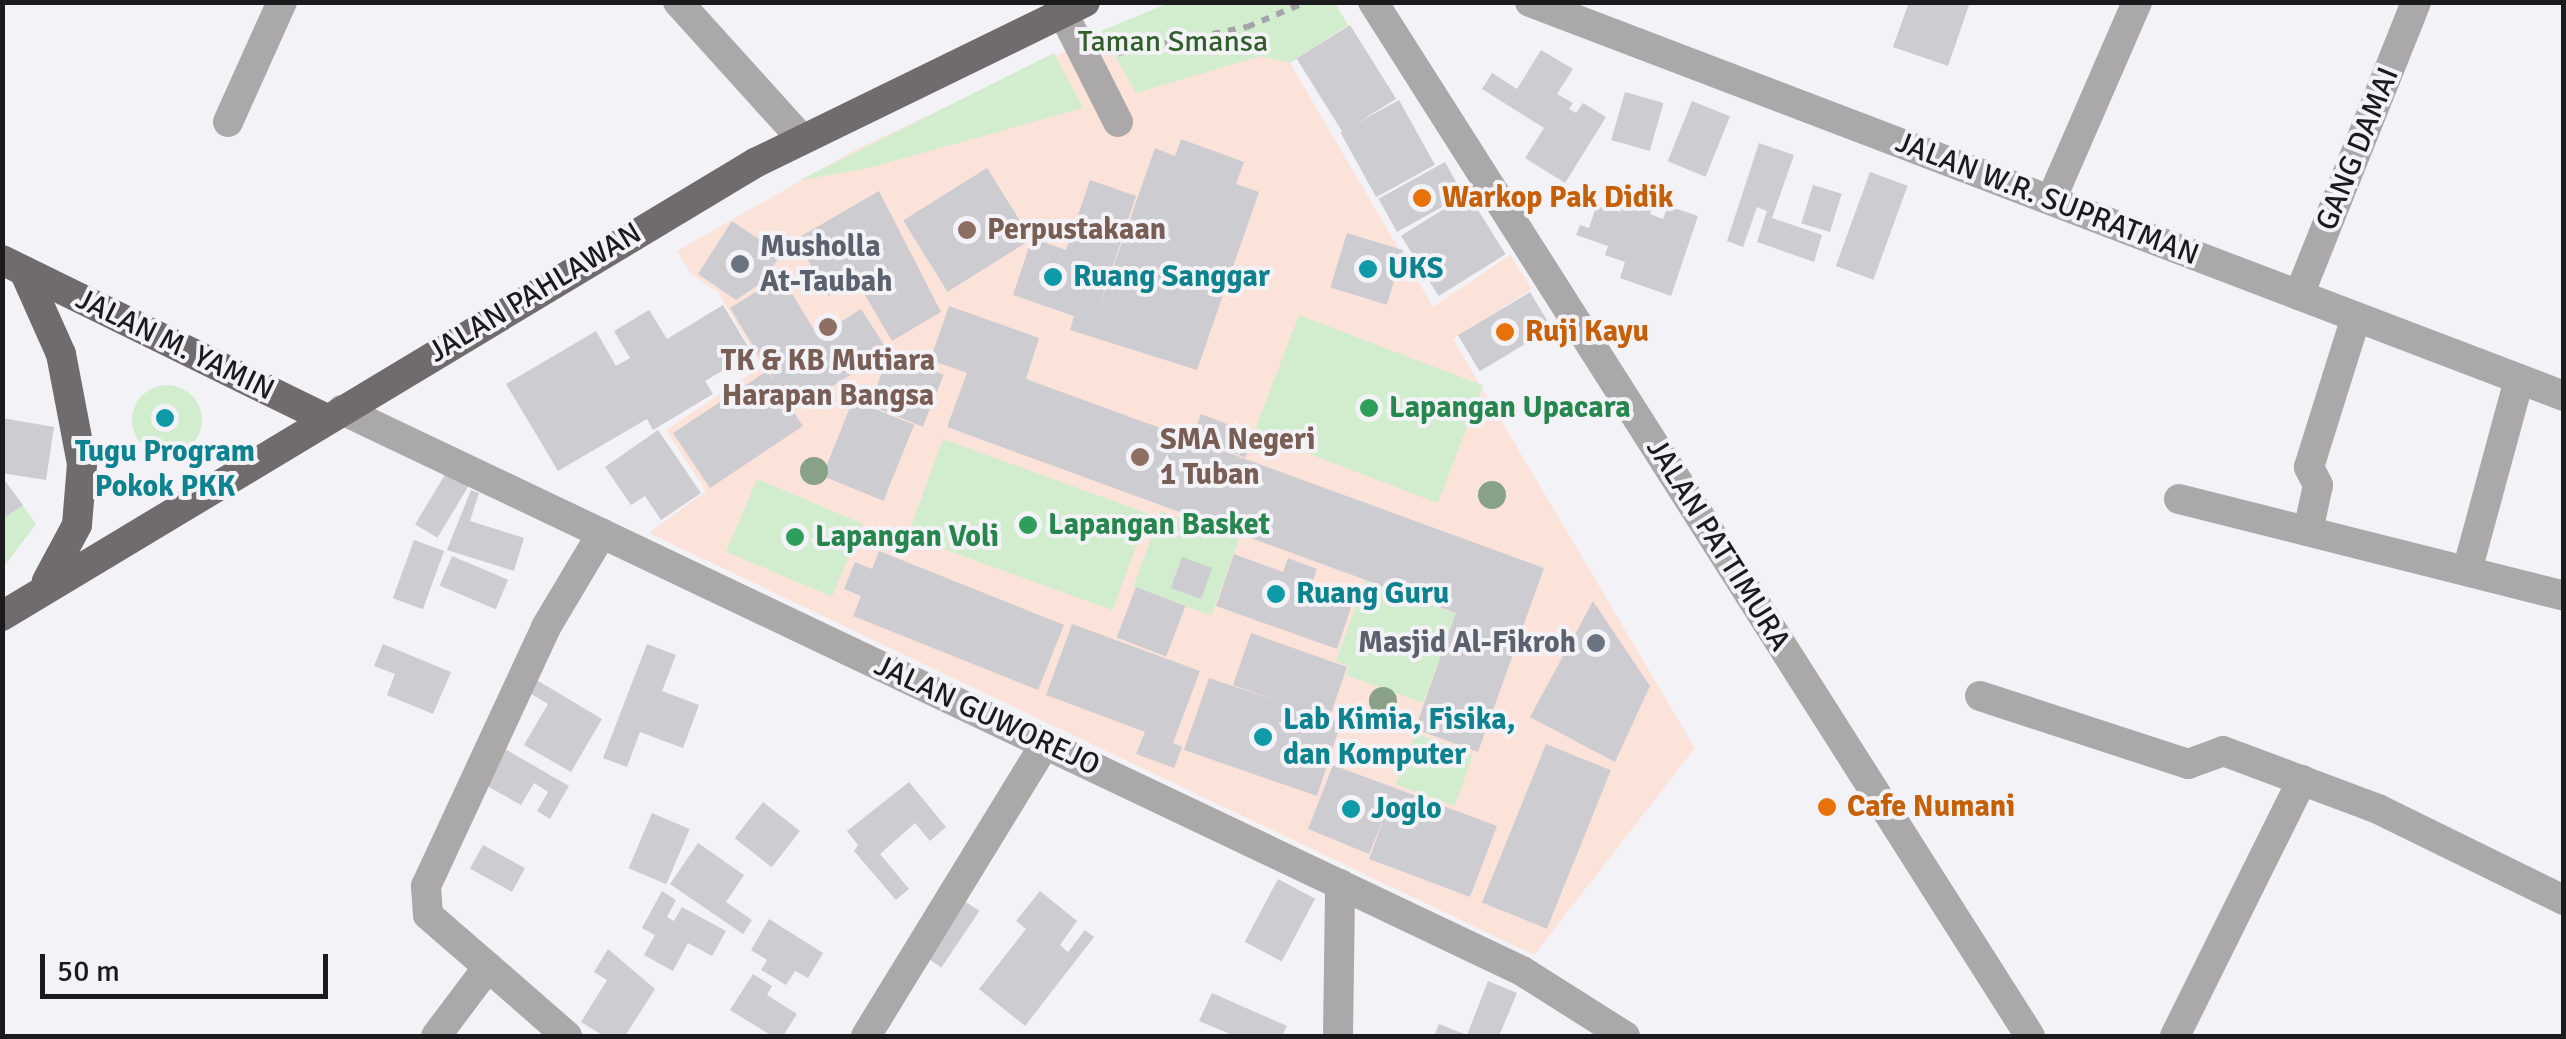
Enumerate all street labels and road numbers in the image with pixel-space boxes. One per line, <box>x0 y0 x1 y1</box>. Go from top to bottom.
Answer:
street label: GANG DAMAI <box>2309 62 2407 236</box>
street label: JALAN W.R. SUPRATMAN <box>1891 125 2203 273</box>
street label: JALAN PAHLAWAN <box>422 215 648 371</box>
street label: JALAN M. YAMIN <box>70 281 280 409</box>
street label: JALAN PATTIMURA <box>1638 432 1798 658</box>
street label: JALAN GUWOREJO <box>869 648 1105 784</box>

